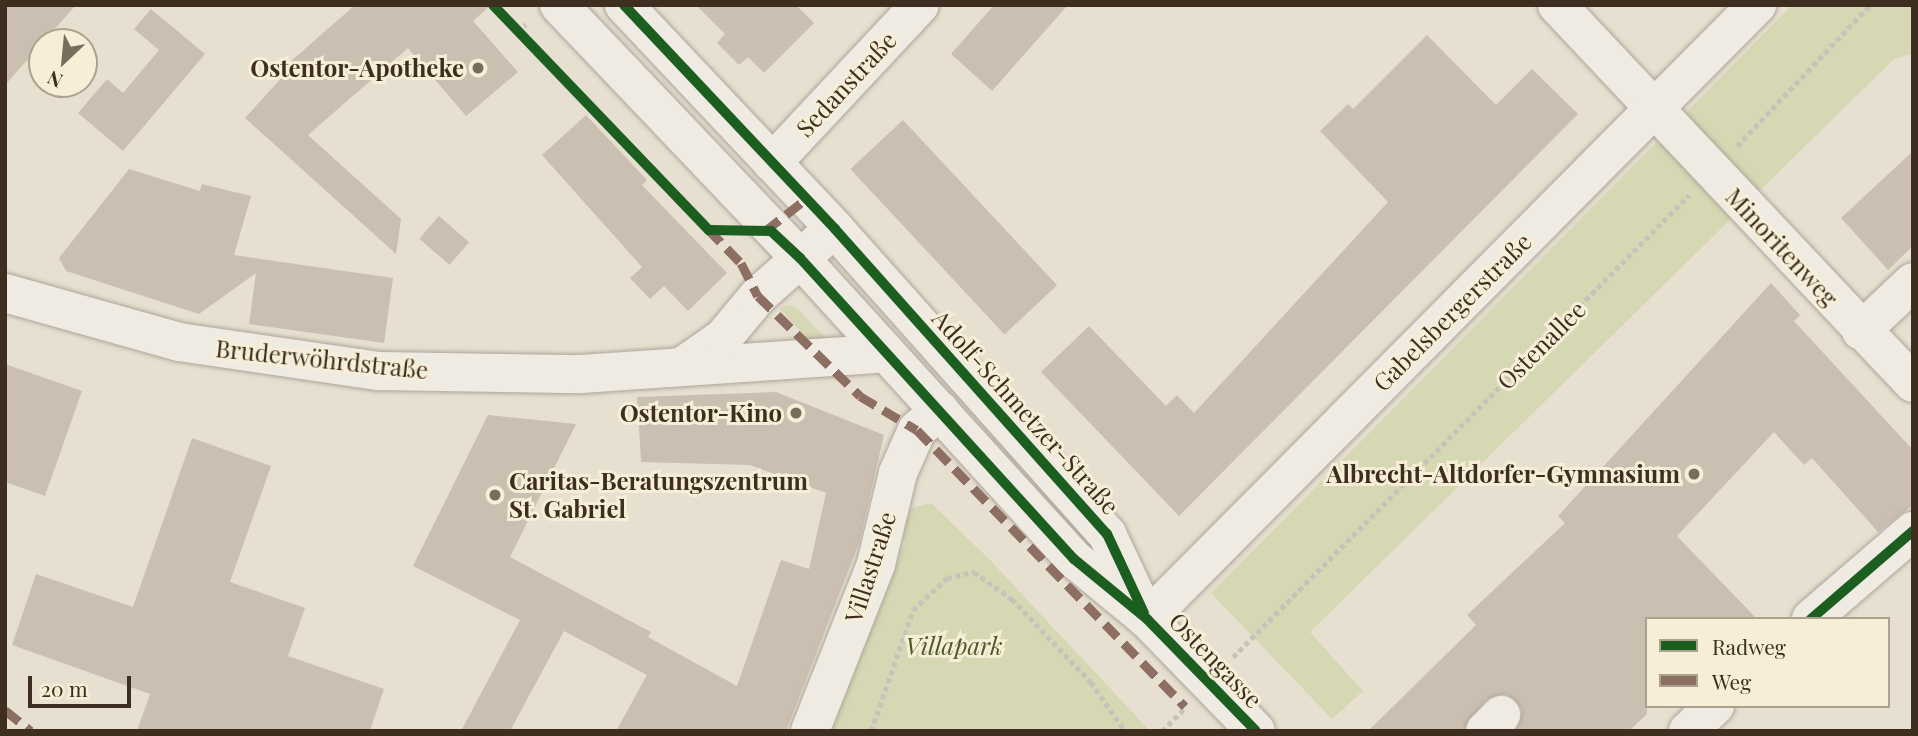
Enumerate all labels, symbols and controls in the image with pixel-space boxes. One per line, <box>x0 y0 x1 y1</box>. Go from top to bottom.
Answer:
street label: Sedanstraße <box>790 25 902 143</box>
north arrow <box>28 28 98 98</box>
place label: Ostentor-Apotheke <box>250 54 464 82</box>
marker: Ostentor-Apotheke <box>470 60 486 76</box>
text: N <box>43 65 67 95</box>
street label: Minoritenweg <box>1720 182 1844 312</box>
street label: Gabelsbergerstraße <box>1367 227 1537 397</box>
street label: Ostenallee <box>1491 295 1591 395</box>
street label: Adolf-Schmetzer-Straße <box>927 304 1125 520</box>
street label: Bruderwöhrdstraße <box>214 334 430 384</box>
place label: Ostentor-Kino <box>620 399 782 427</box>
marker: Ostentor-Kino <box>788 405 804 421</box>
place label: Albrecht-Altdorfer-Gymnasium <box>1326 460 1680 488</box>
marker: Albrecht-Altdorfer-Gymnasium <box>1686 466 1702 482</box>
place label: Caritas-Beratungszentrum St. Gabriel <box>509 467 808 523</box>
marker: Caritas-Beratungszentrum St. Gabriel <box>487 487 503 503</box>
street label: Villastraße <box>839 508 901 626</box>
street label: Ostengasse <box>1164 606 1268 714</box>
legend <box>1645 617 1890 708</box>
park label: Villapark <box>905 632 1003 660</box>
text: Radweg <box>1712 632 1786 660</box>
scale bar <box>32 662 135 706</box>
text: Weg <box>1712 667 1751 695</box>
text: 20 m <box>41 674 88 702</box>

